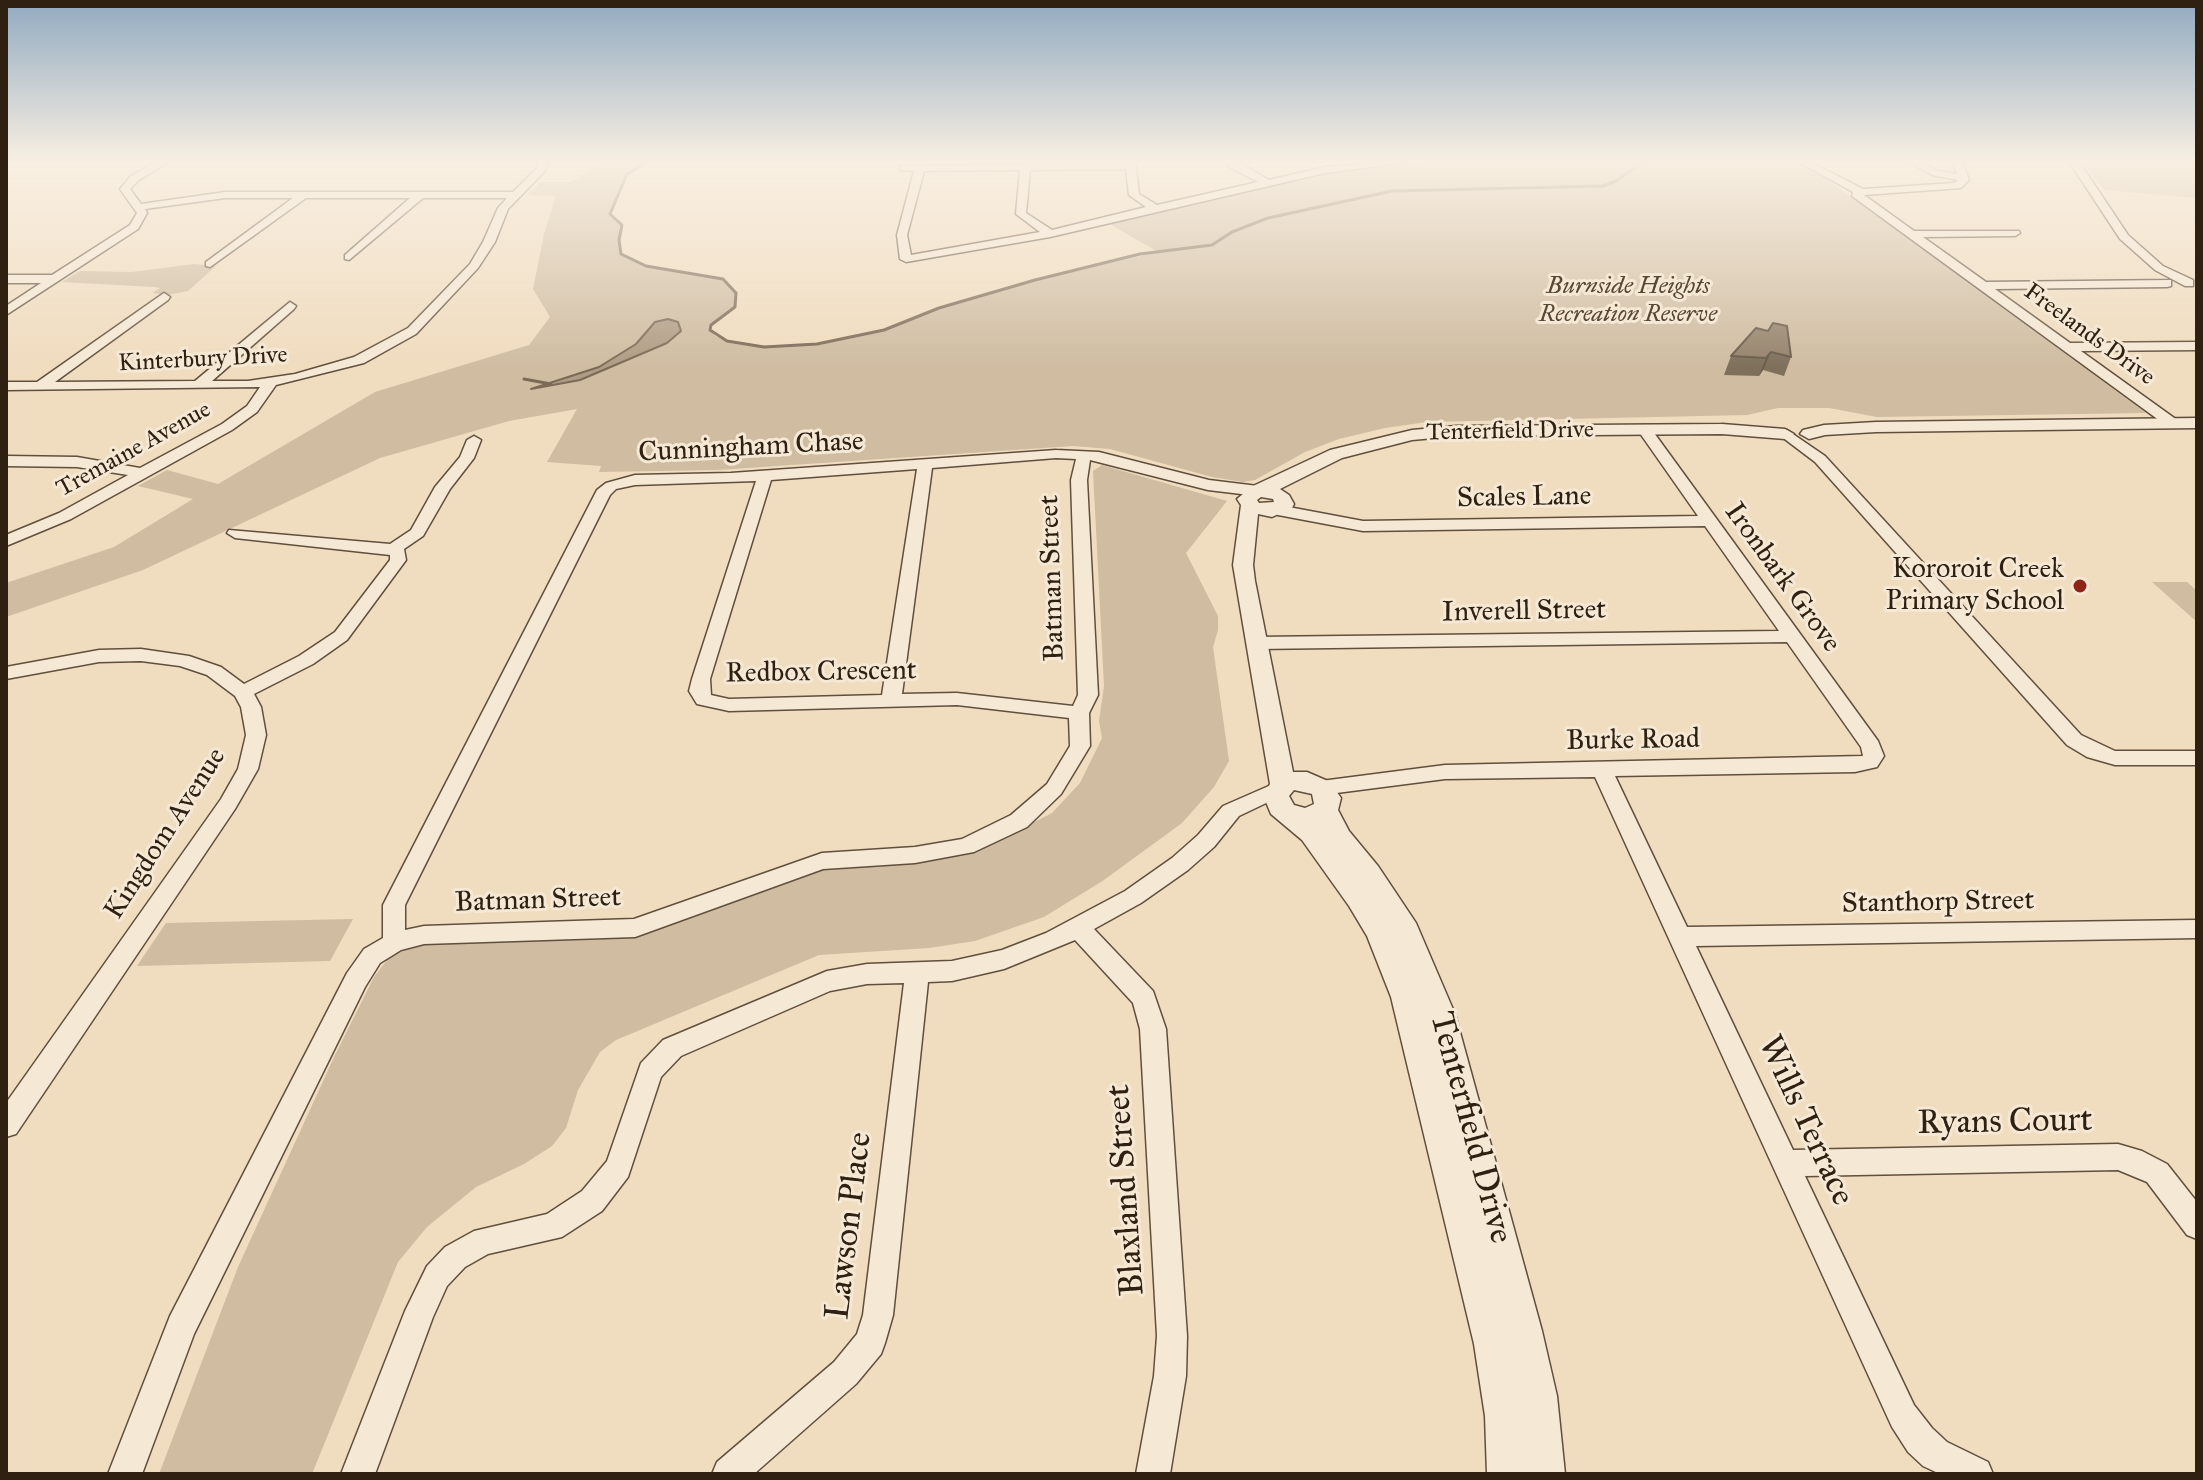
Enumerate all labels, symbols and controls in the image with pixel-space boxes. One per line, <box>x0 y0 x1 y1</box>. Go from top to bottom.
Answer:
park label: Burnside Heights Recreation Reserve <box>1539 273 1717 329</box>
street label: Freelands Drive <box>2018 278 2160 392</box>
street label: Kinterbury Drive <box>118 341 288 379</box>
street label: Tremaine Avenue <box>52 396 216 504</box>
street label: Tenterfield Drive <box>1426 416 1594 448</box>
street label: Cunningham Chase <box>638 425 864 471</box>
street label: Scales Lane <box>1456 480 1592 516</box>
street label: Batman Street <box>1033 494 1073 662</box>
street label: Ironbark Grove <box>1717 497 1847 659</box>
place label: Kororoit Creek Primary School <box>1885 553 2064 619</box>
marker: Kororoit Creek Primary School <box>2071 577 2089 595</box>
street label: Inverell Street <box>1442 594 1606 630</box>
street label: Redbox Crescent <box>725 655 917 691</box>
street label: Burke Road <box>1566 723 1700 759</box>
street label: Kingdom Avenue <box>98 742 234 926</box>
street label: Batman Street <box>454 881 622 921</box>
street label: Stanthorp Street <box>1841 885 2035 921</box>
street label: Tenterfield Drive <box>1420 1008 1520 1248</box>
street label: Wills Terrace <box>1748 1030 1862 1212</box>
street label: Blaxland Street <box>1099 1083 1155 1297</box>
street label: Ryans Court <box>1917 1101 2093 1145</box>
street label: Lawson Place <box>818 1130 882 1322</box>

